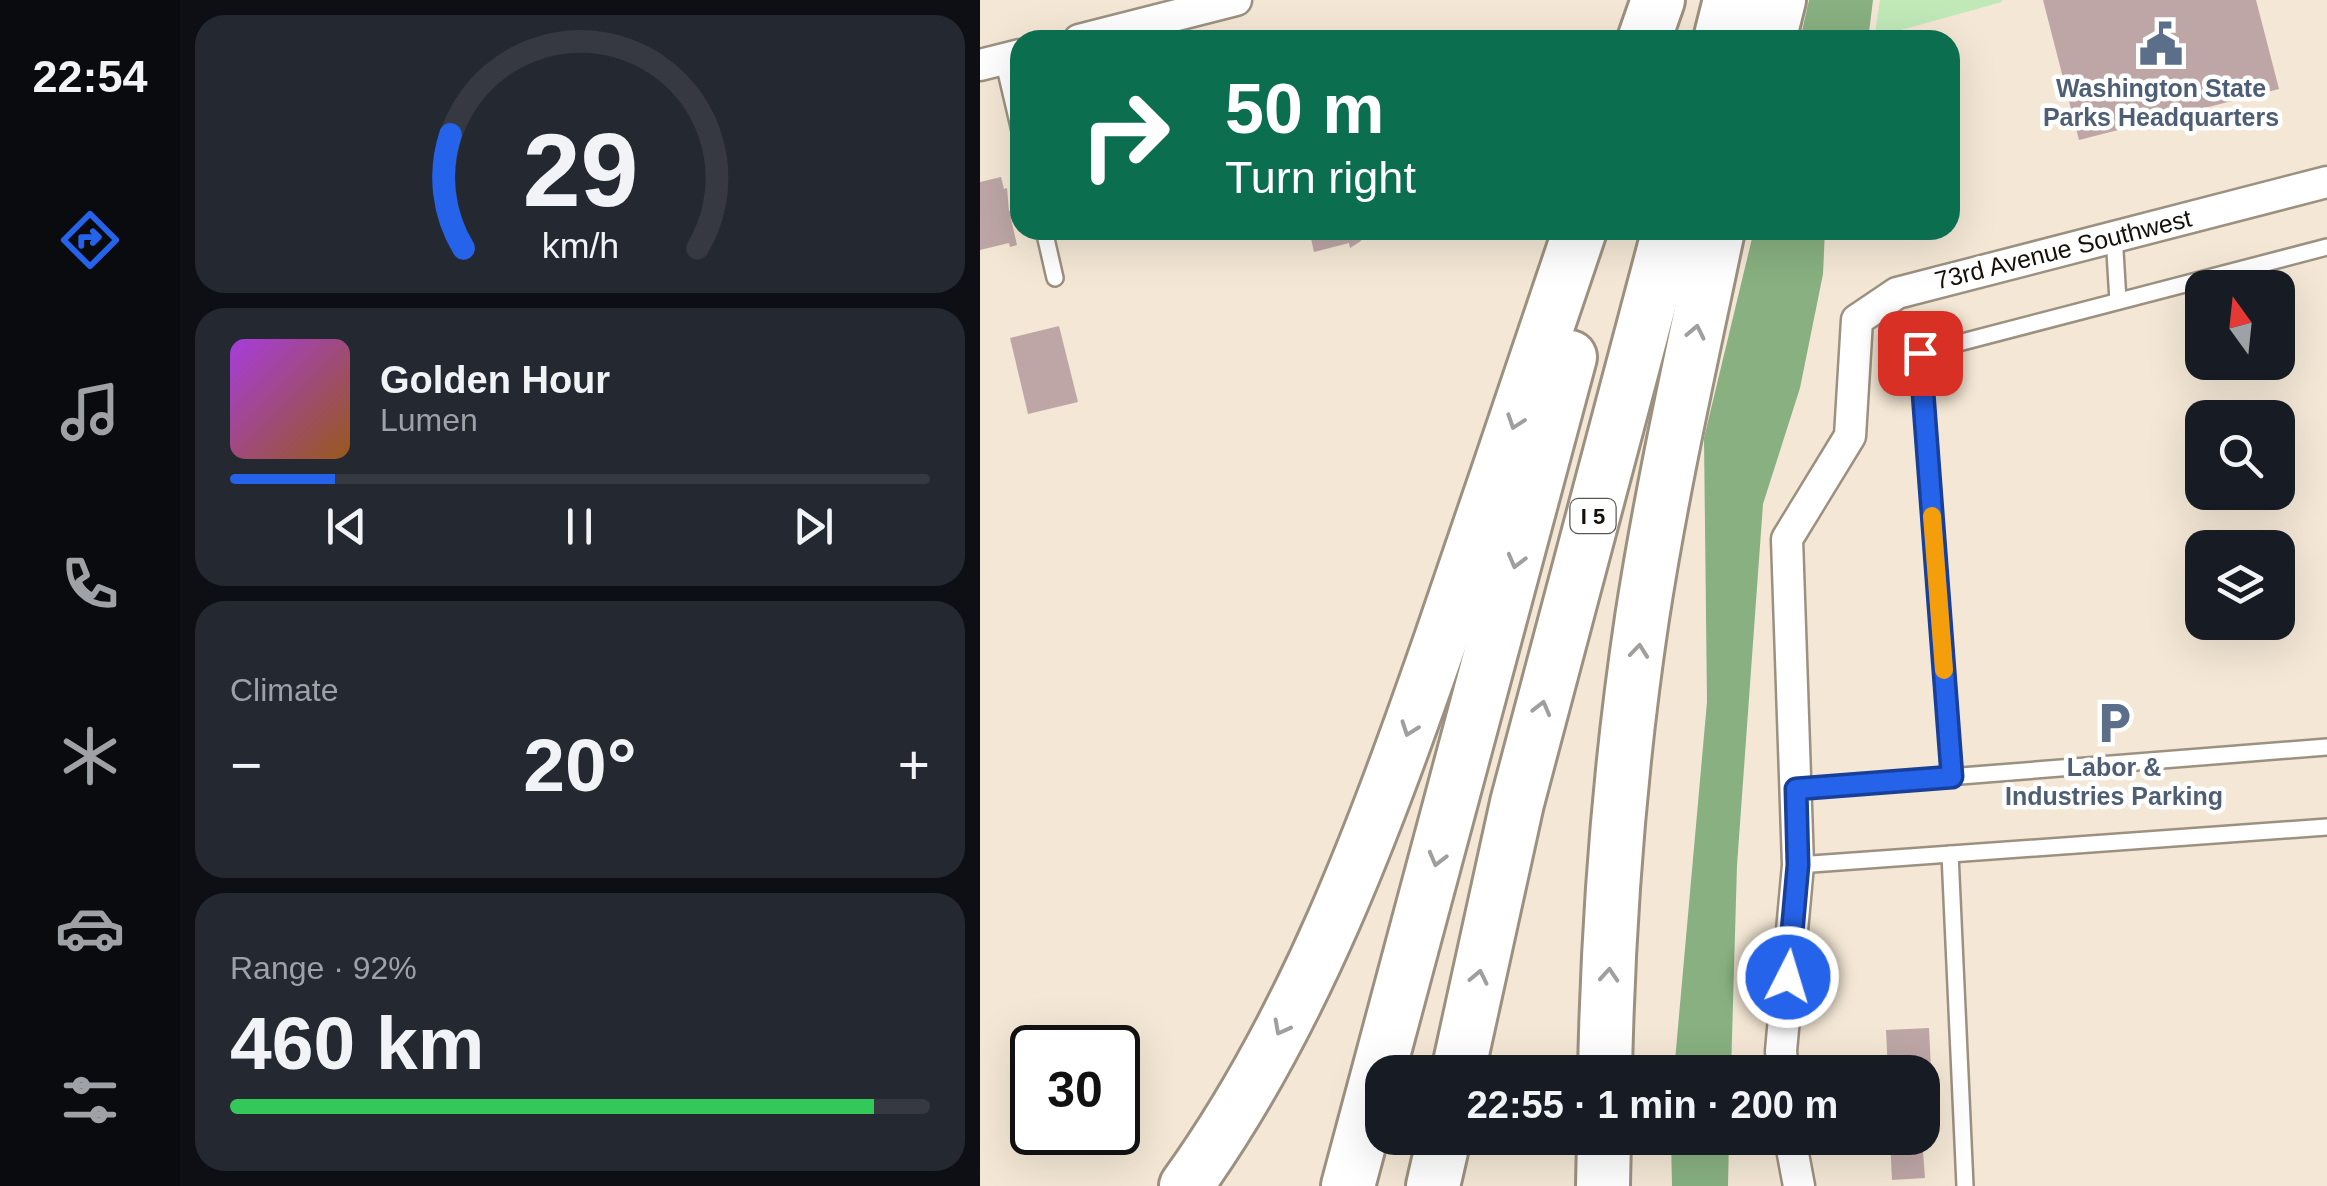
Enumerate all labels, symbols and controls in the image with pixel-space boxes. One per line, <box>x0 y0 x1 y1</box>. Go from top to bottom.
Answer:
public building icon: Washington State Parks Headquarters <box>2137 20 2185 68</box>
text: 22:54 <box>32 51 148 102</box>
icon: right <box>1060 70 1190 200</box>
text: 50 m <box>1225 70 1385 148</box>
place label: Washington State Parks Headquarters <box>2043 74 2279 131</box>
text: 29 <box>522 112 638 228</box>
text: Turn right <box>1225 152 1416 203</box>
street label: 73rd Avenue Southwest <box>1932 204 2194 294</box>
icon: directions <box>55 205 125 275</box>
text: km/h <box>541 226 619 266</box>
north arrow <box>2185 270 2295 380</box>
map controls <box>2185 270 2295 640</box>
pin <box>1878 311 1963 396</box>
one-way arrow <box>1685 324 1706 341</box>
icon: arrive <box>1893 326 1948 381</box>
text: Golden Hour <box>380 359 610 401</box>
icon: music <box>55 377 125 447</box>
button: search <box>2185 400 2295 510</box>
text: Lumen <box>380 402 478 438</box>
one-way arrow <box>1506 412 1526 429</box>
icon: previous <box>319 499 374 554</box>
icon: pause <box>552 499 607 554</box>
icon: next <box>786 499 841 554</box>
road number: I 5 <box>1570 499 1616 533</box>
button: layers <box>2185 530 2295 640</box>
icon: phone <box>55 549 125 619</box>
one-way arrow <box>1507 552 1528 569</box>
one-way arrow <box>1627 643 1649 659</box>
text: Climate <box>230 672 338 708</box>
parking icon: Labor & Industries Parking <box>2090 699 2138 747</box>
one-way arrow <box>1530 700 1551 717</box>
one-way arrow <box>1400 720 1421 737</box>
icon: climate <box>55 721 125 791</box>
text: 20° <box>523 723 637 807</box>
text: − <box>230 734 262 796</box>
text: + <box>898 734 930 796</box>
place label: Labor & Industries Parking <box>2005 753 2223 810</box>
one-way arrow <box>1427 850 1448 867</box>
icon: car <box>55 893 125 963</box>
position arrow <box>1736 925 1840 1029</box>
text: Range · 92% <box>230 950 417 986</box>
one-way arrow <box>1598 967 1619 983</box>
one-way arrow <box>1467 969 1488 986</box>
text: 460 km <box>230 1001 484 1085</box>
one-way arrow <box>1274 1017 1293 1035</box>
speed limit sign: 30 <box>1010 1025 1140 1155</box>
icon: filters <box>55 1065 125 1135</box>
text: 22:55 · 1 min · 200 m <box>1467 1084 1838 1126</box>

